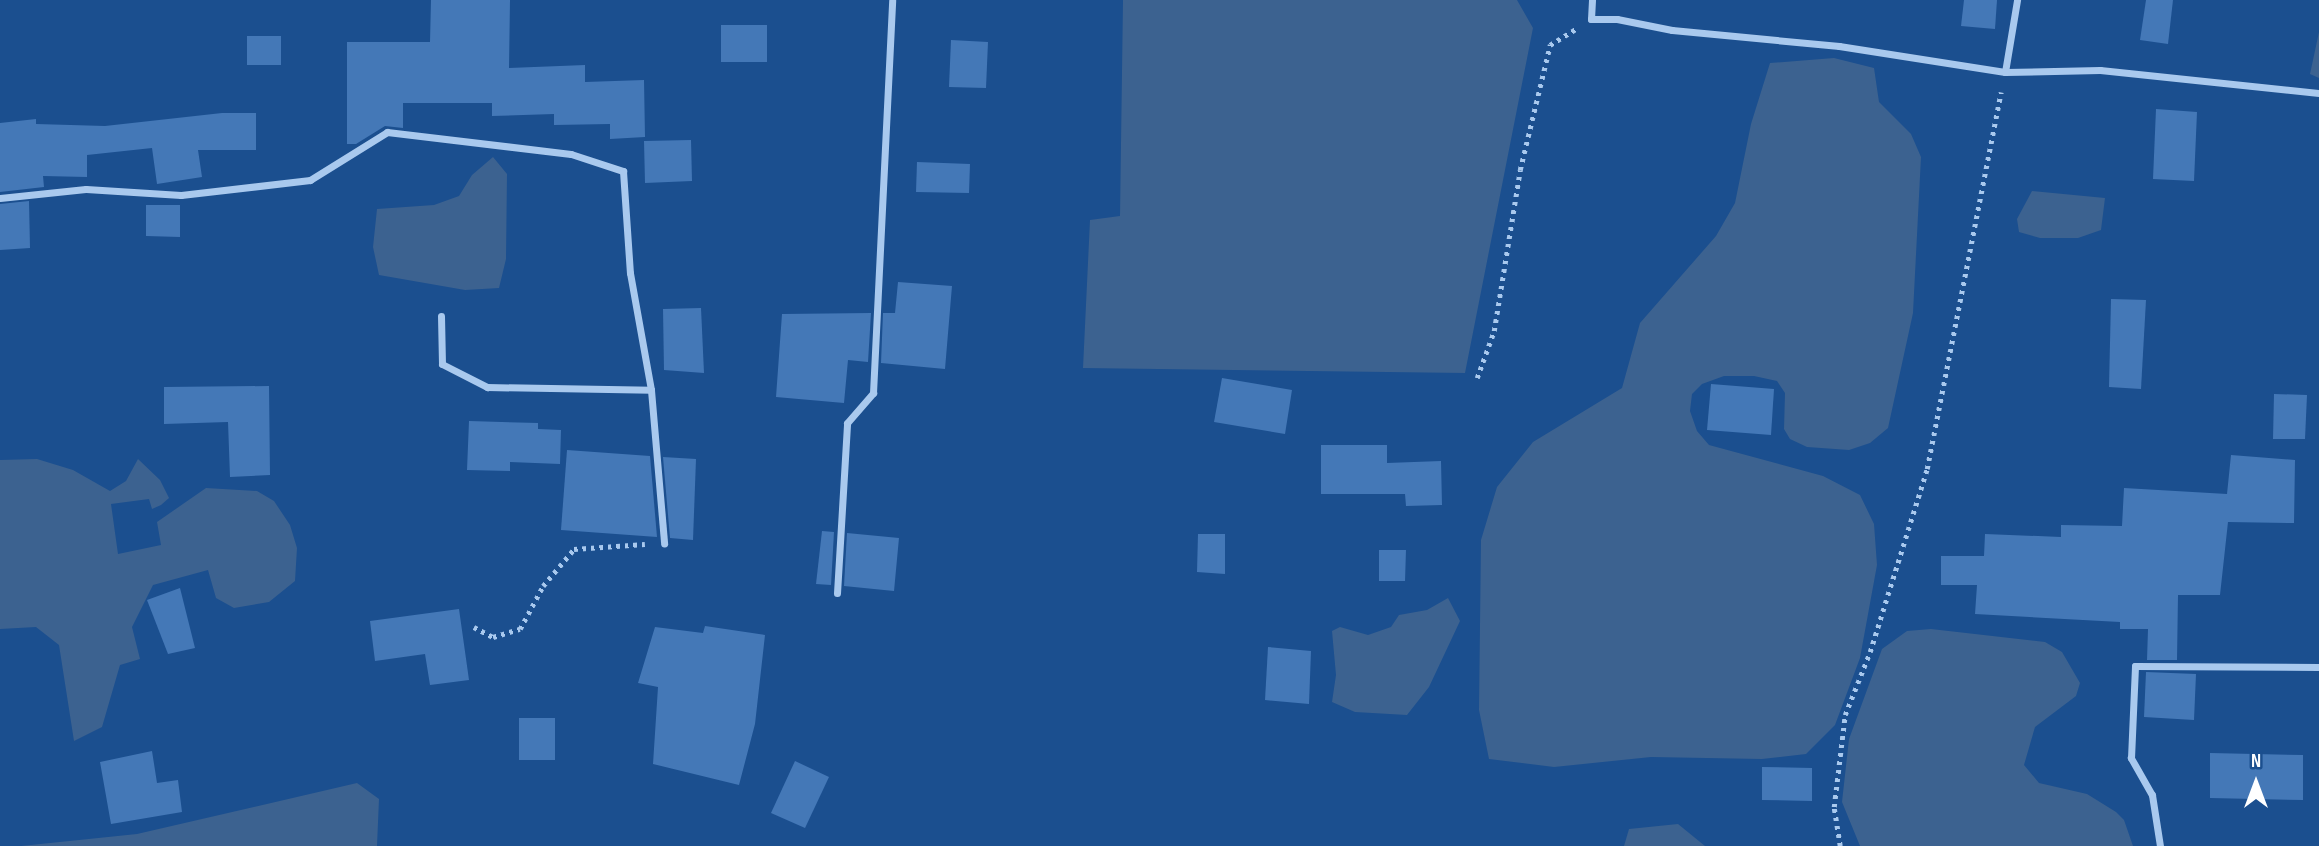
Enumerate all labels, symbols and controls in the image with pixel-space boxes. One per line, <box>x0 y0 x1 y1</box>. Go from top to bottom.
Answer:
north arrow <box>2221 748 2291 818</box>
text: N <box>2251 750 2261 773</box>

